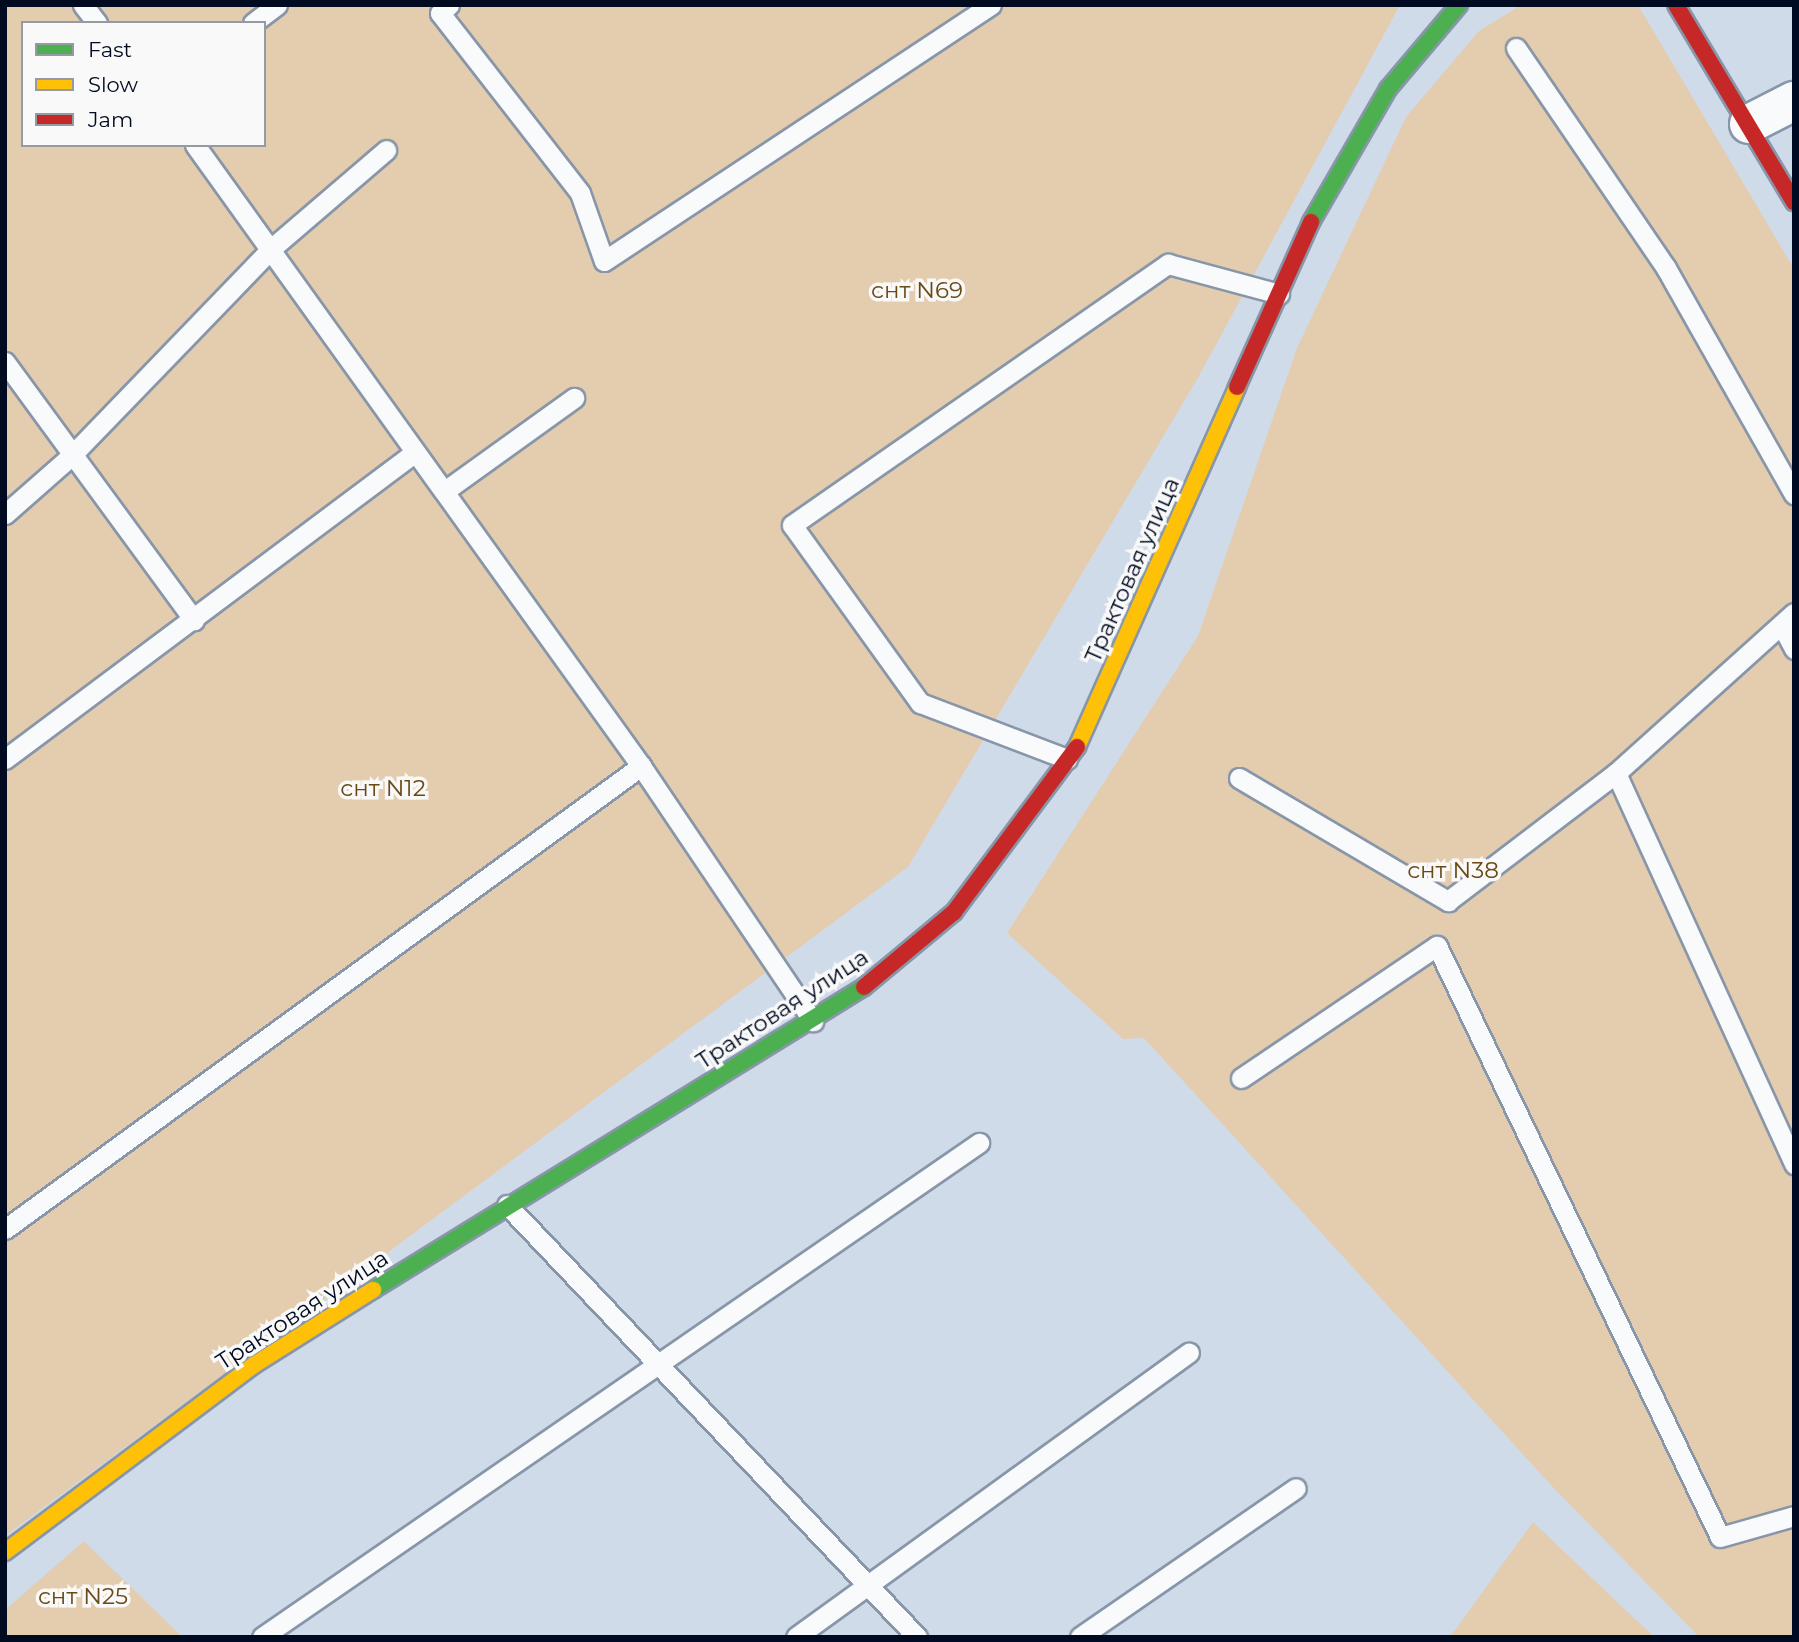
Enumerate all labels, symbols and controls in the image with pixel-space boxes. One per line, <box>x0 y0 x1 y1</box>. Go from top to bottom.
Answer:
legend <box>21 21 266 147</box>
text: Fast <box>88 37 132 62</box>
text: Slow <box>88 72 138 97</box>
text: Jam <box>88 107 133 132</box>
park label: снт N69 <box>871 276 963 304</box>
street label: Трактовая улица <box>1079 473 1185 667</box>
park label: снт N12 <box>340 774 426 802</box>
park label: снт N38 <box>1407 856 1499 884</box>
street label: Трактовая улица <box>691 943 873 1075</box>
street label: Трактовая улица <box>211 1244 393 1376</box>
park label: снт N25 <box>38 1582 128 1610</box>

